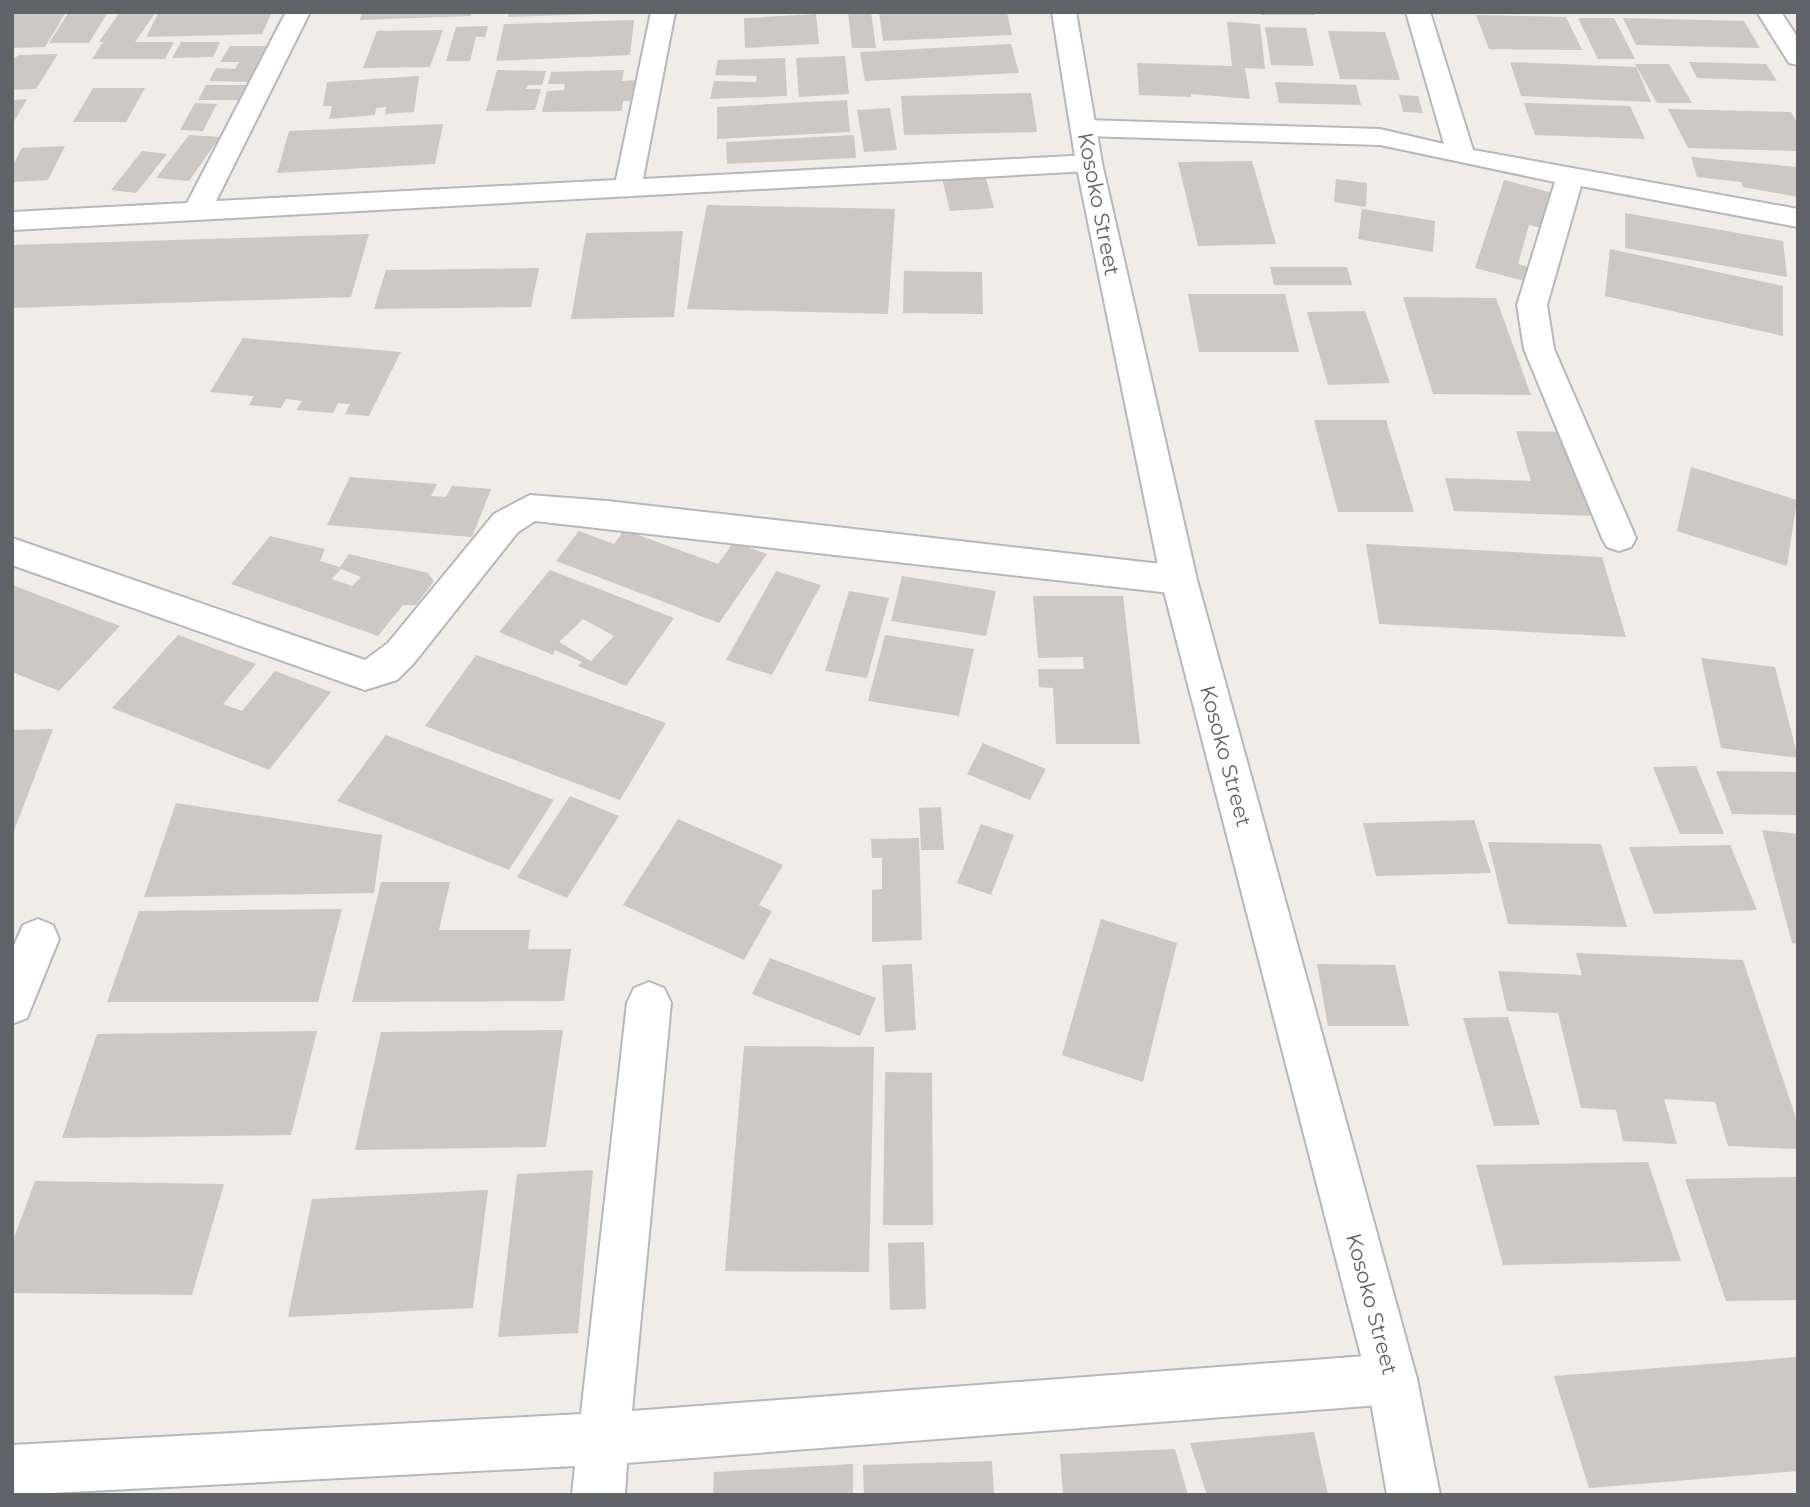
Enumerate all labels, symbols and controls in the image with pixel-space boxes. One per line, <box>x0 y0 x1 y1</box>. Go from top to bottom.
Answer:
street label: Kosoko Street <box>1073 130 1125 278</box>
street label: Kosoko Street <box>1195 683 1257 829</box>
street label: Kosoko Street <box>1341 1231 1403 1377</box>

